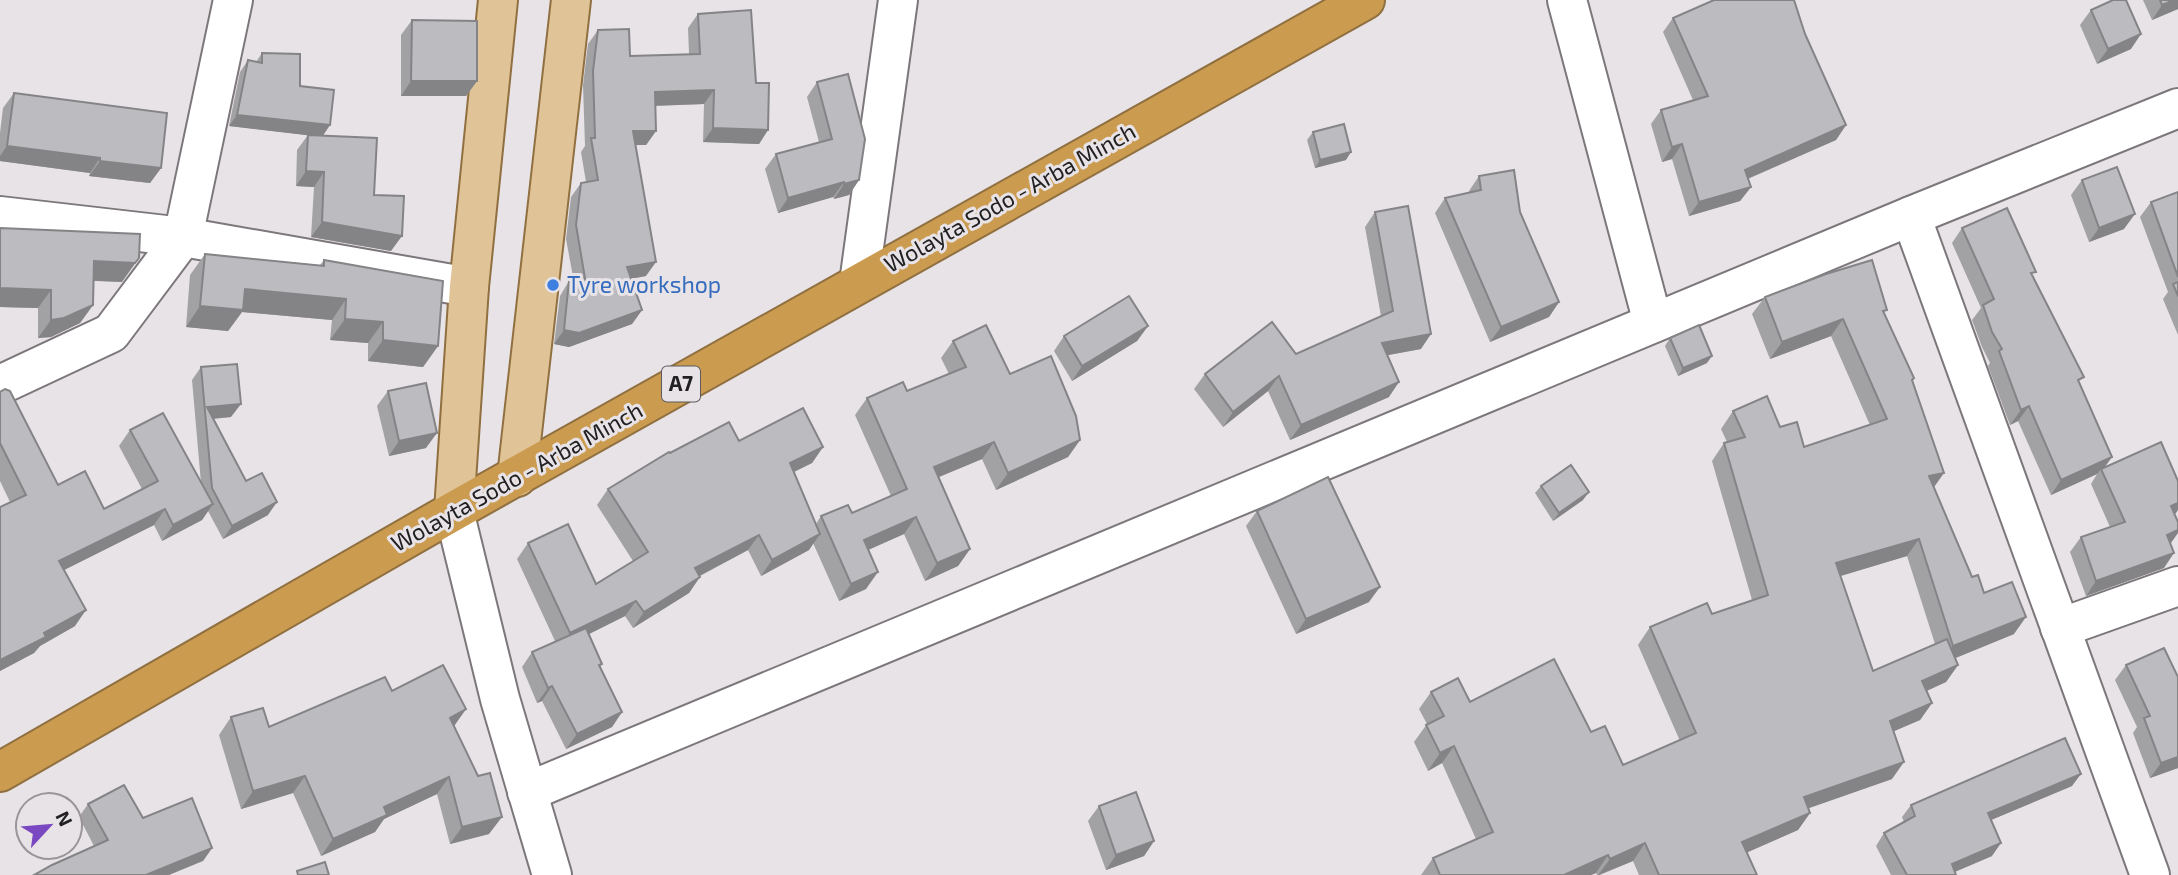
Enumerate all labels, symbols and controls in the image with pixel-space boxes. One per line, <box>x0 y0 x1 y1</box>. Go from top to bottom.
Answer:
street label: Wolayta Sodo - Arba Minch <box>879 116 1140 278</box>
place label: Tyre workshop <box>567 270 721 298</box>
marker: Tyre workshop <box>545 277 561 293</box>
road number: A7 <box>662 366 700 402</box>
street label: Wolayta Sodo - Arba Minch <box>386 395 647 557</box>
north arrow <box>14 791 84 861</box>
text: N <box>51 807 78 830</box>

